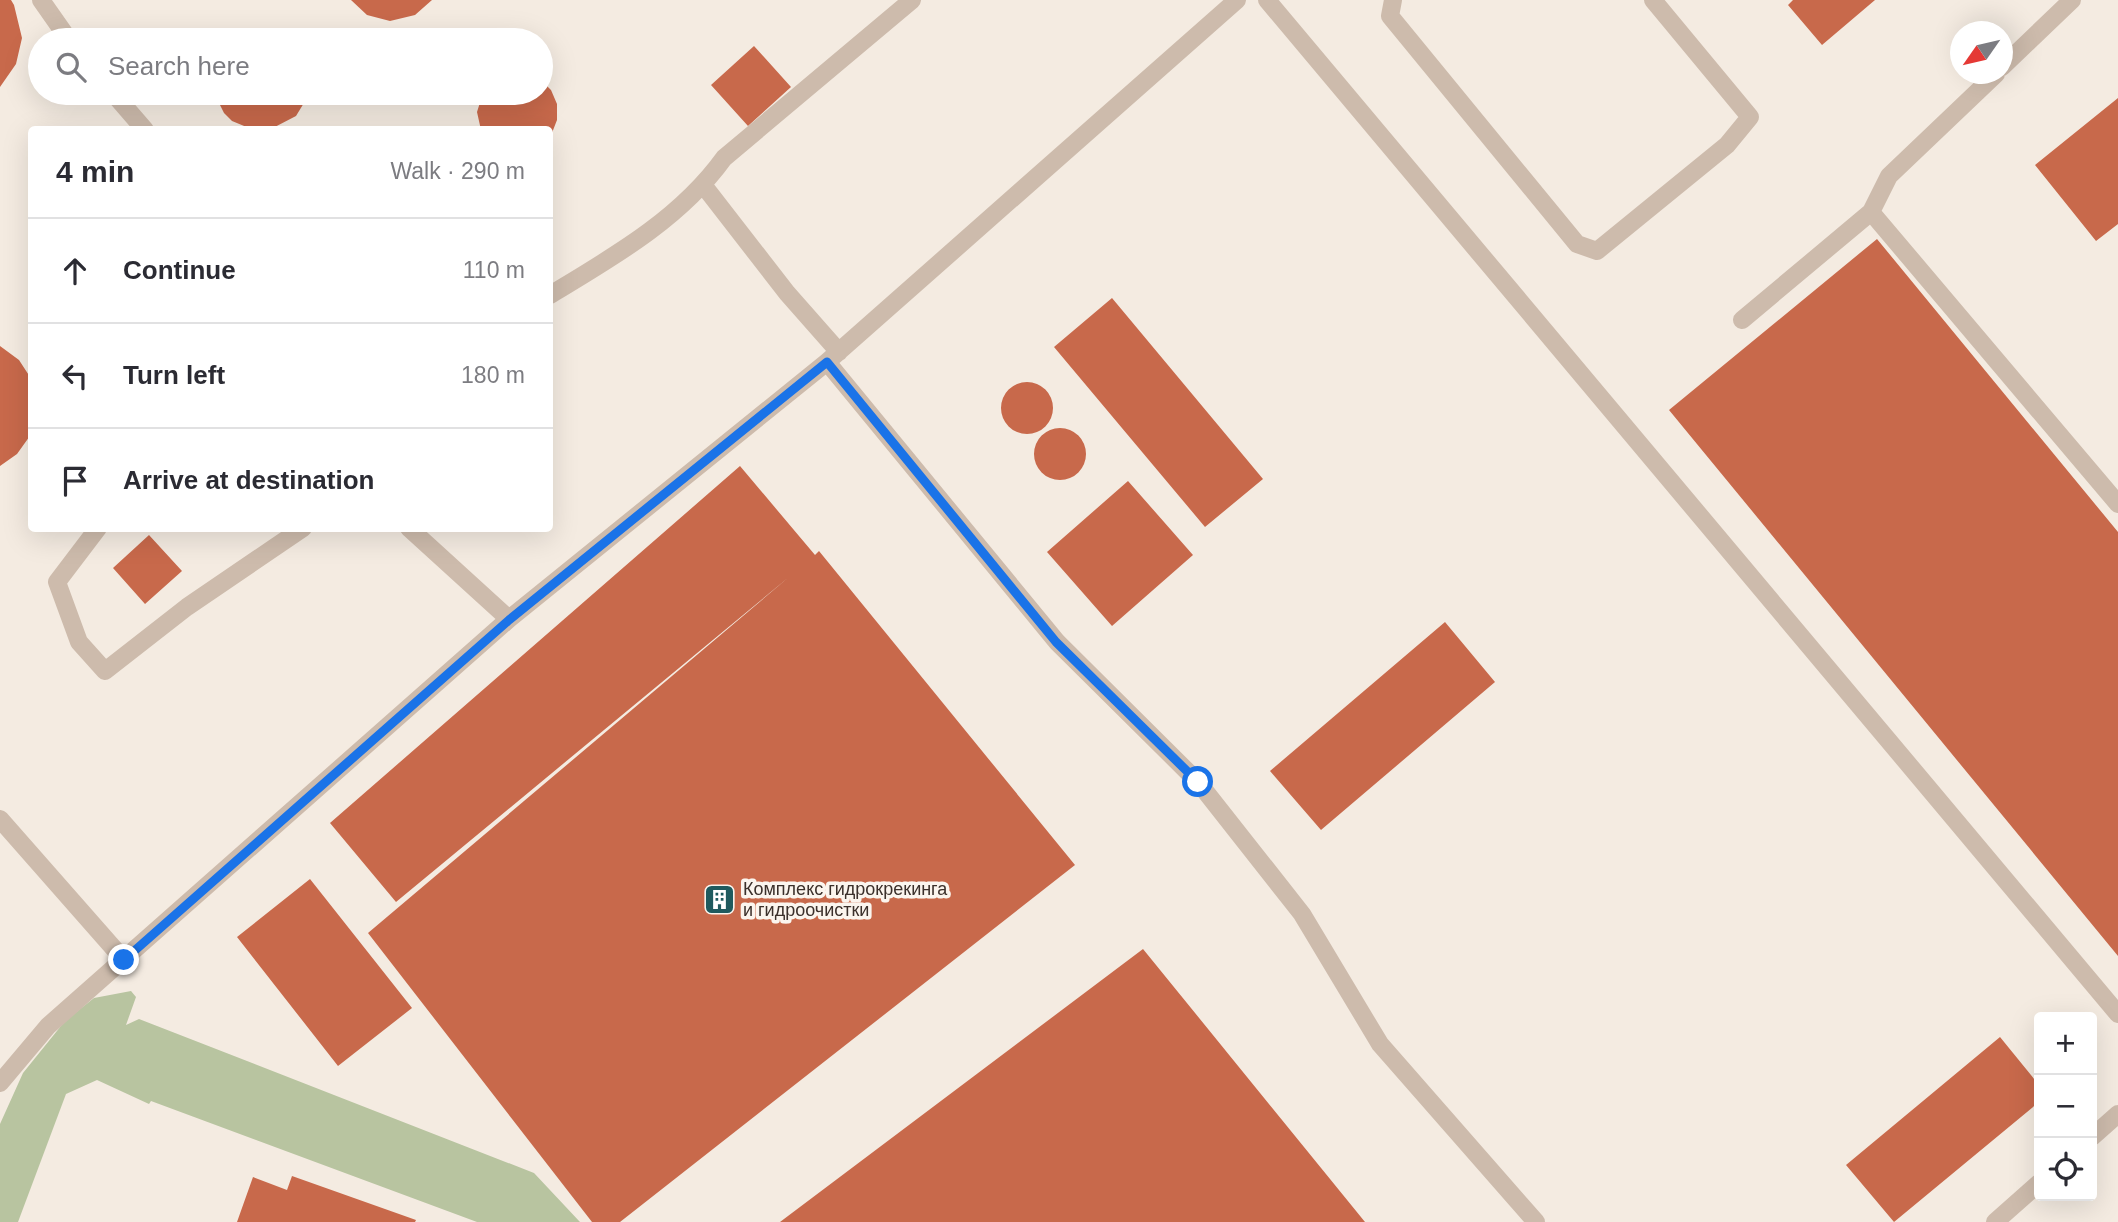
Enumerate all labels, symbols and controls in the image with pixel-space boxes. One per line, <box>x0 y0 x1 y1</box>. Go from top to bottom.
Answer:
north arrow <box>1950 21 2013 84</box>
search box <box>28 28 553 105</box>
icon: search <box>52 48 90 86</box>
text: Search here <box>108 51 250 81</box>
text: 4 min <box>56 155 134 188</box>
text: Walk · 290 m <box>390 158 525 184</box>
icon: ahead <box>56 252 94 290</box>
text: Continue <box>123 255 236 285</box>
text: 110 m <box>463 257 525 283</box>
icon: left <box>56 357 94 395</box>
text: Turn left <box>123 360 225 390</box>
text: 180 m <box>461 362 525 388</box>
icon: arrive <box>56 462 94 500</box>
text: Arrive at destination <box>123 465 374 495</box>
route start <box>1182 766 1213 797</box>
place label: Комплекс гидрокрекинга и гидроочистки <box>743 879 948 920</box>
building icon: Комплекс гидрокрекинга и гидроочистки <box>703 882 737 916</box>
route end <box>108 944 139 975</box>
map controls <box>2034 1012 2097 1201</box>
button: + <box>2034 1012 2097 1075</box>
button: − <box>2034 1075 2097 1138</box>
button: locate <box>2034 1138 2097 1201</box>

